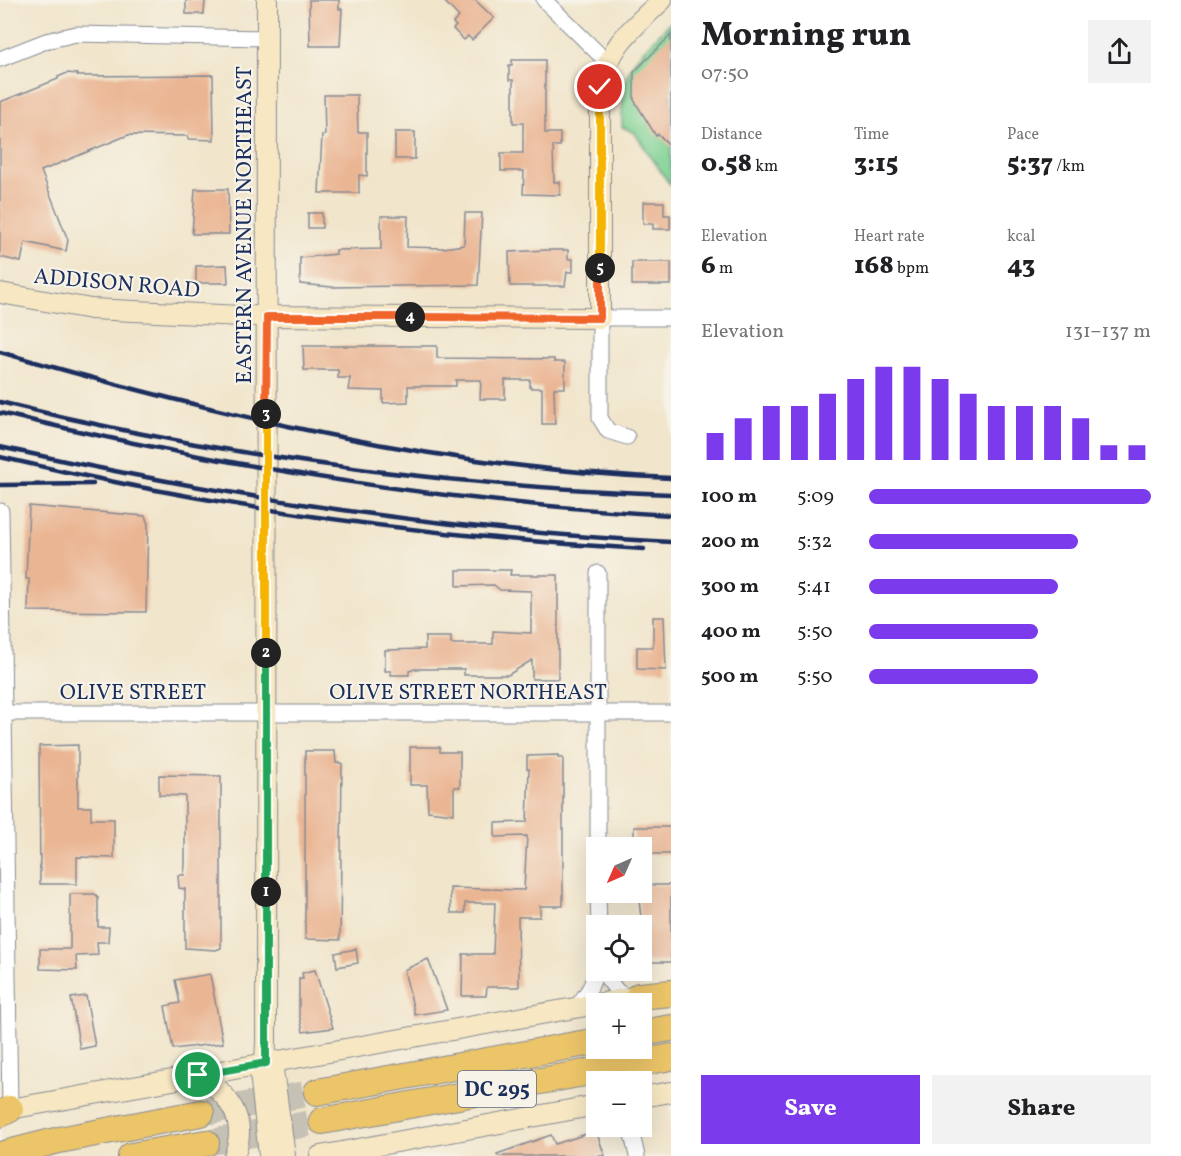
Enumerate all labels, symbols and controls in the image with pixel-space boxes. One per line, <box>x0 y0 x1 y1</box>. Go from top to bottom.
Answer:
text: Morning run <box>701 14 911 60</box>
button: share <box>1088 20 1151 83</box>
text: 07:50 <box>701 60 749 88</box>
pin <box>574 61 625 112</box>
street label: EASTERN AVENUE NORTHEAST <box>230 66 261 384</box>
icon: check <box>583 70 616 103</box>
text: Distance <box>701 124 762 146</box>
text: Time <box>854 124 889 146</box>
text: Pace <box>1007 124 1039 146</box>
text: 0.58 <box>701 146 752 182</box>
text: 3:15 <box>854 146 898 182</box>
text: 5:37 <box>1007 146 1053 182</box>
text: km <box>752 156 778 178</box>
text: /km <box>1053 156 1085 178</box>
text: Elevation <box>701 226 768 248</box>
text: Heart rate <box>854 226 925 248</box>
text: kcal <box>1007 226 1035 248</box>
text: 6 <box>701 248 716 284</box>
text: 168 <box>854 248 894 284</box>
text: 43 <box>1007 248 1035 284</box>
pin: 5 <box>585 253 615 283</box>
text: 5 <box>596 257 604 279</box>
text: m <box>716 258 733 280</box>
text: bpm <box>894 258 929 280</box>
street label: ADDISON ROAD <box>32 262 201 307</box>
pin: 4 <box>395 302 425 332</box>
text: 4 <box>405 306 415 328</box>
text: Elevation <box>701 318 784 346</box>
text: 131–137 m <box>1065 318 1151 346</box>
pin: 3 <box>251 399 281 429</box>
text: 3 <box>262 403 270 425</box>
text: 100 m <box>701 483 757 511</box>
text: 5:09 <box>797 483 834 511</box>
text: 200 m <box>701 528 759 556</box>
text: 5:32 <box>797 528 832 556</box>
text: 300 m <box>701 573 759 601</box>
text: 5:41 <box>797 573 831 601</box>
text: 400 m <box>701 618 761 646</box>
text: 5:50 <box>797 618 833 646</box>
pin: 2 <box>251 638 281 668</box>
text: 2 <box>262 642 270 664</box>
text: 500 m <box>701 663 759 691</box>
text: 5:50 <box>797 663 833 691</box>
street label: OLIVE STREET <box>60 678 206 709</box>
street label: OLIVE STREET NORTHEAST <box>329 678 607 709</box>
north arrow <box>586 837 652 903</box>
map controls <box>586 837 652 1137</box>
pin: 1 <box>251 877 281 907</box>
text: 1 <box>263 881 269 903</box>
button: locate <box>586 915 652 981</box>
button: + <box>586 993 652 1059</box>
pin <box>172 1049 223 1100</box>
icon: arrive <box>181 1058 214 1091</box>
road number: DC 295 <box>458 1071 536 1107</box>
button: − <box>586 1071 652 1137</box>
button: Save <box>701 1075 920 1144</box>
button: Share <box>932 1075 1151 1144</box>

